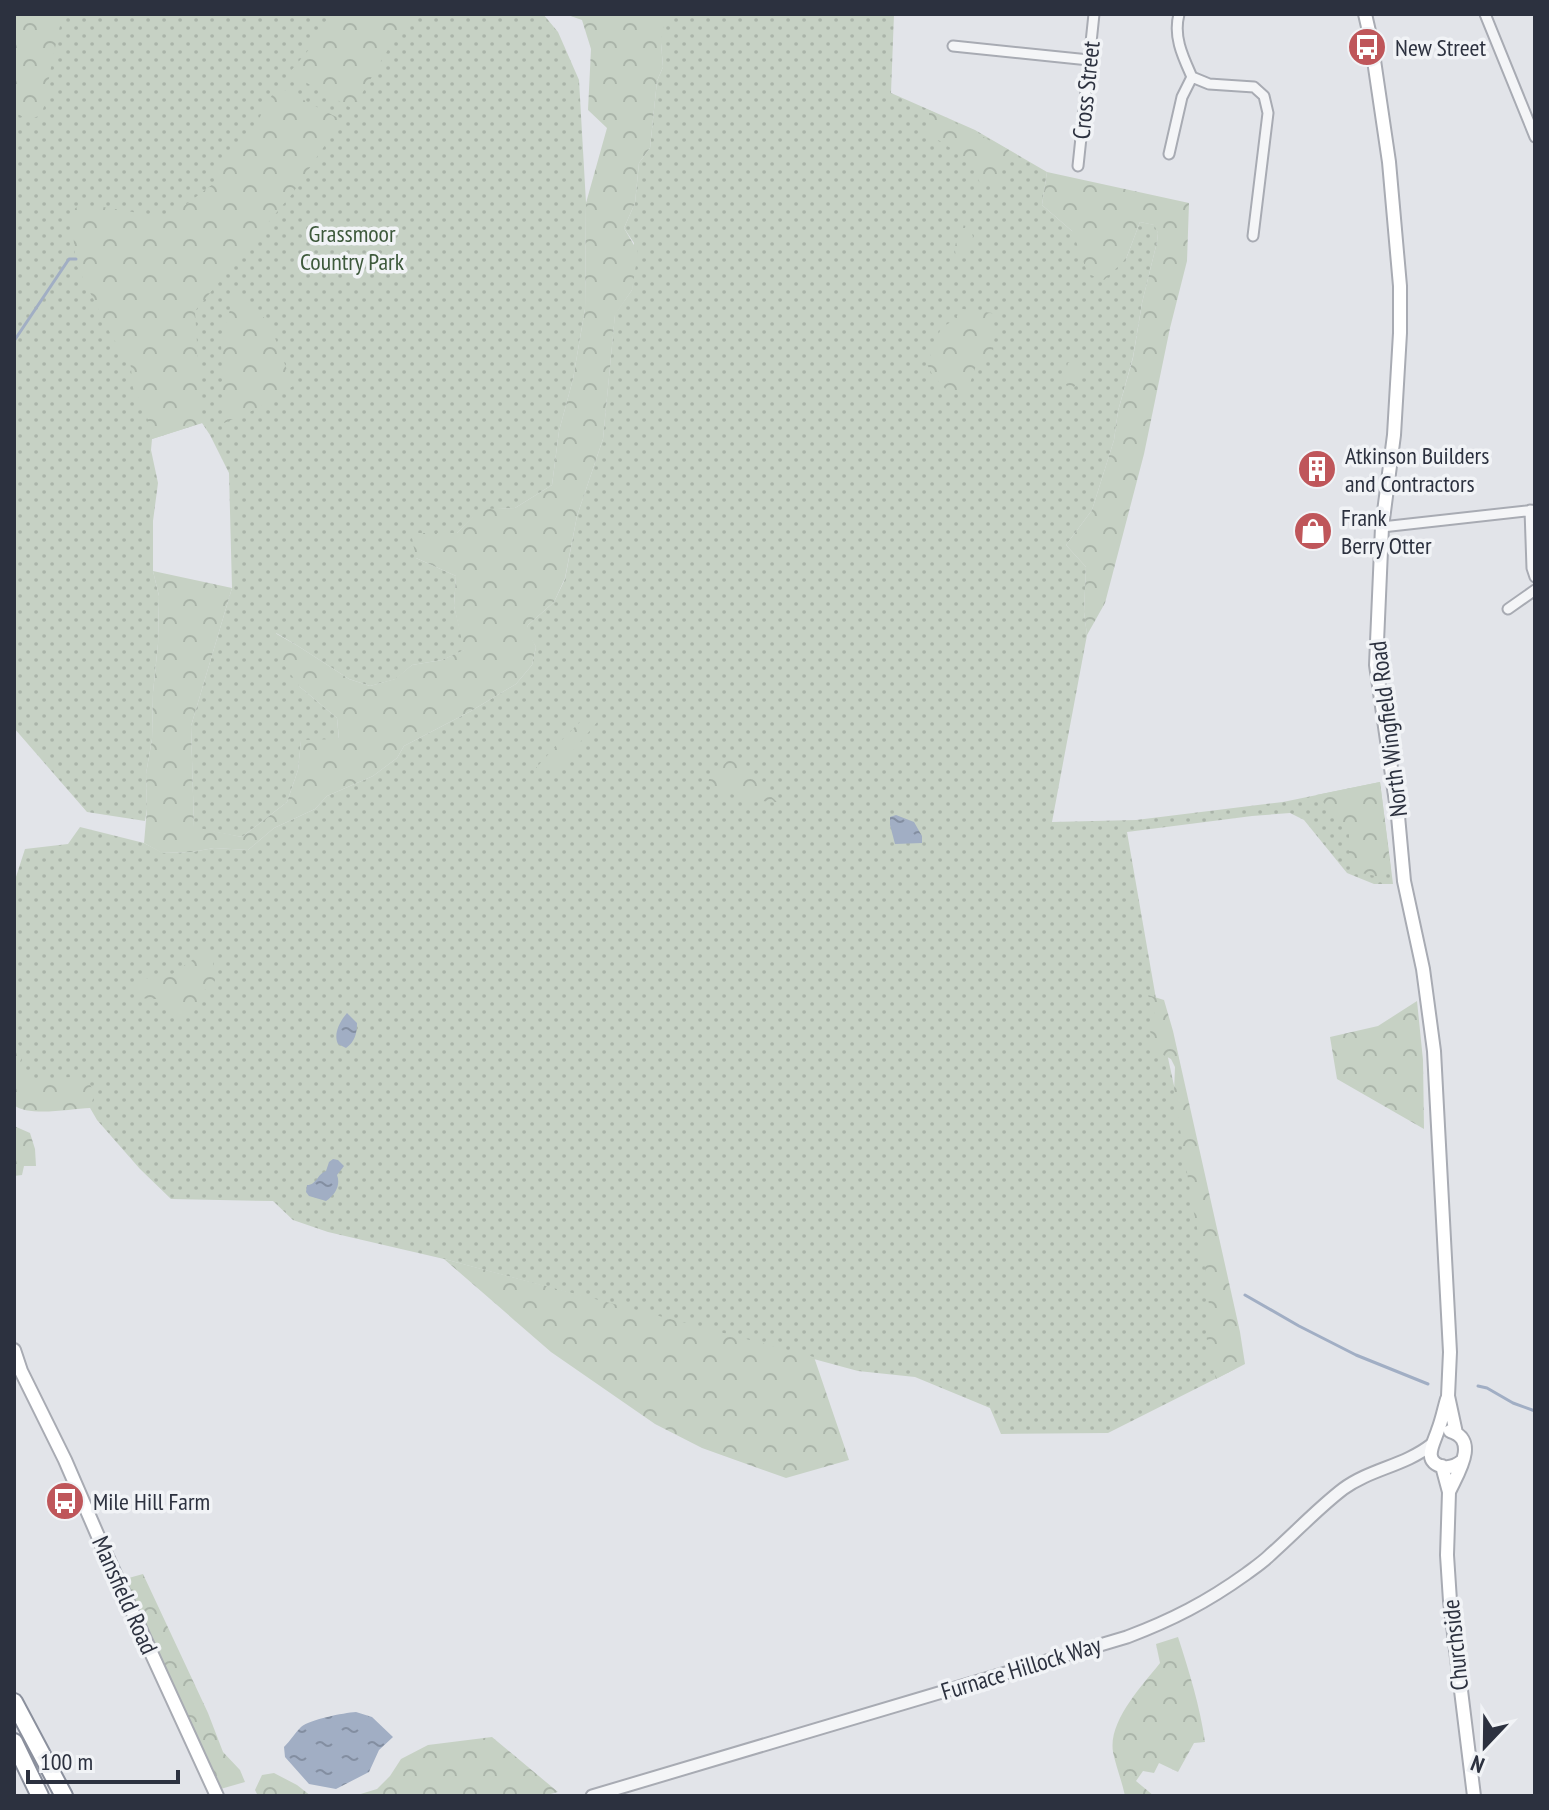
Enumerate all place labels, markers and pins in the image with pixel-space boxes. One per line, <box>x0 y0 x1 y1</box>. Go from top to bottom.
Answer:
bus stop icon: New Street <box>1346 26 1388 68</box>
place label: New Street <box>1395 32 1487 63</box>
place label: Atkinson Builders and Contractors <box>1345 440 1489 499</box>
building icon: Atkinson Builders and Contractors <box>1296 448 1338 490</box>
place label: Frank Berry Otter <box>1341 502 1432 561</box>
shop icon: Frank Berry Otter <box>1292 510 1334 552</box>
bus stop icon: Mile Hill Farm <box>44 1480 86 1522</box>
place label: Mile Hill Farm <box>93 1486 210 1517</box>

